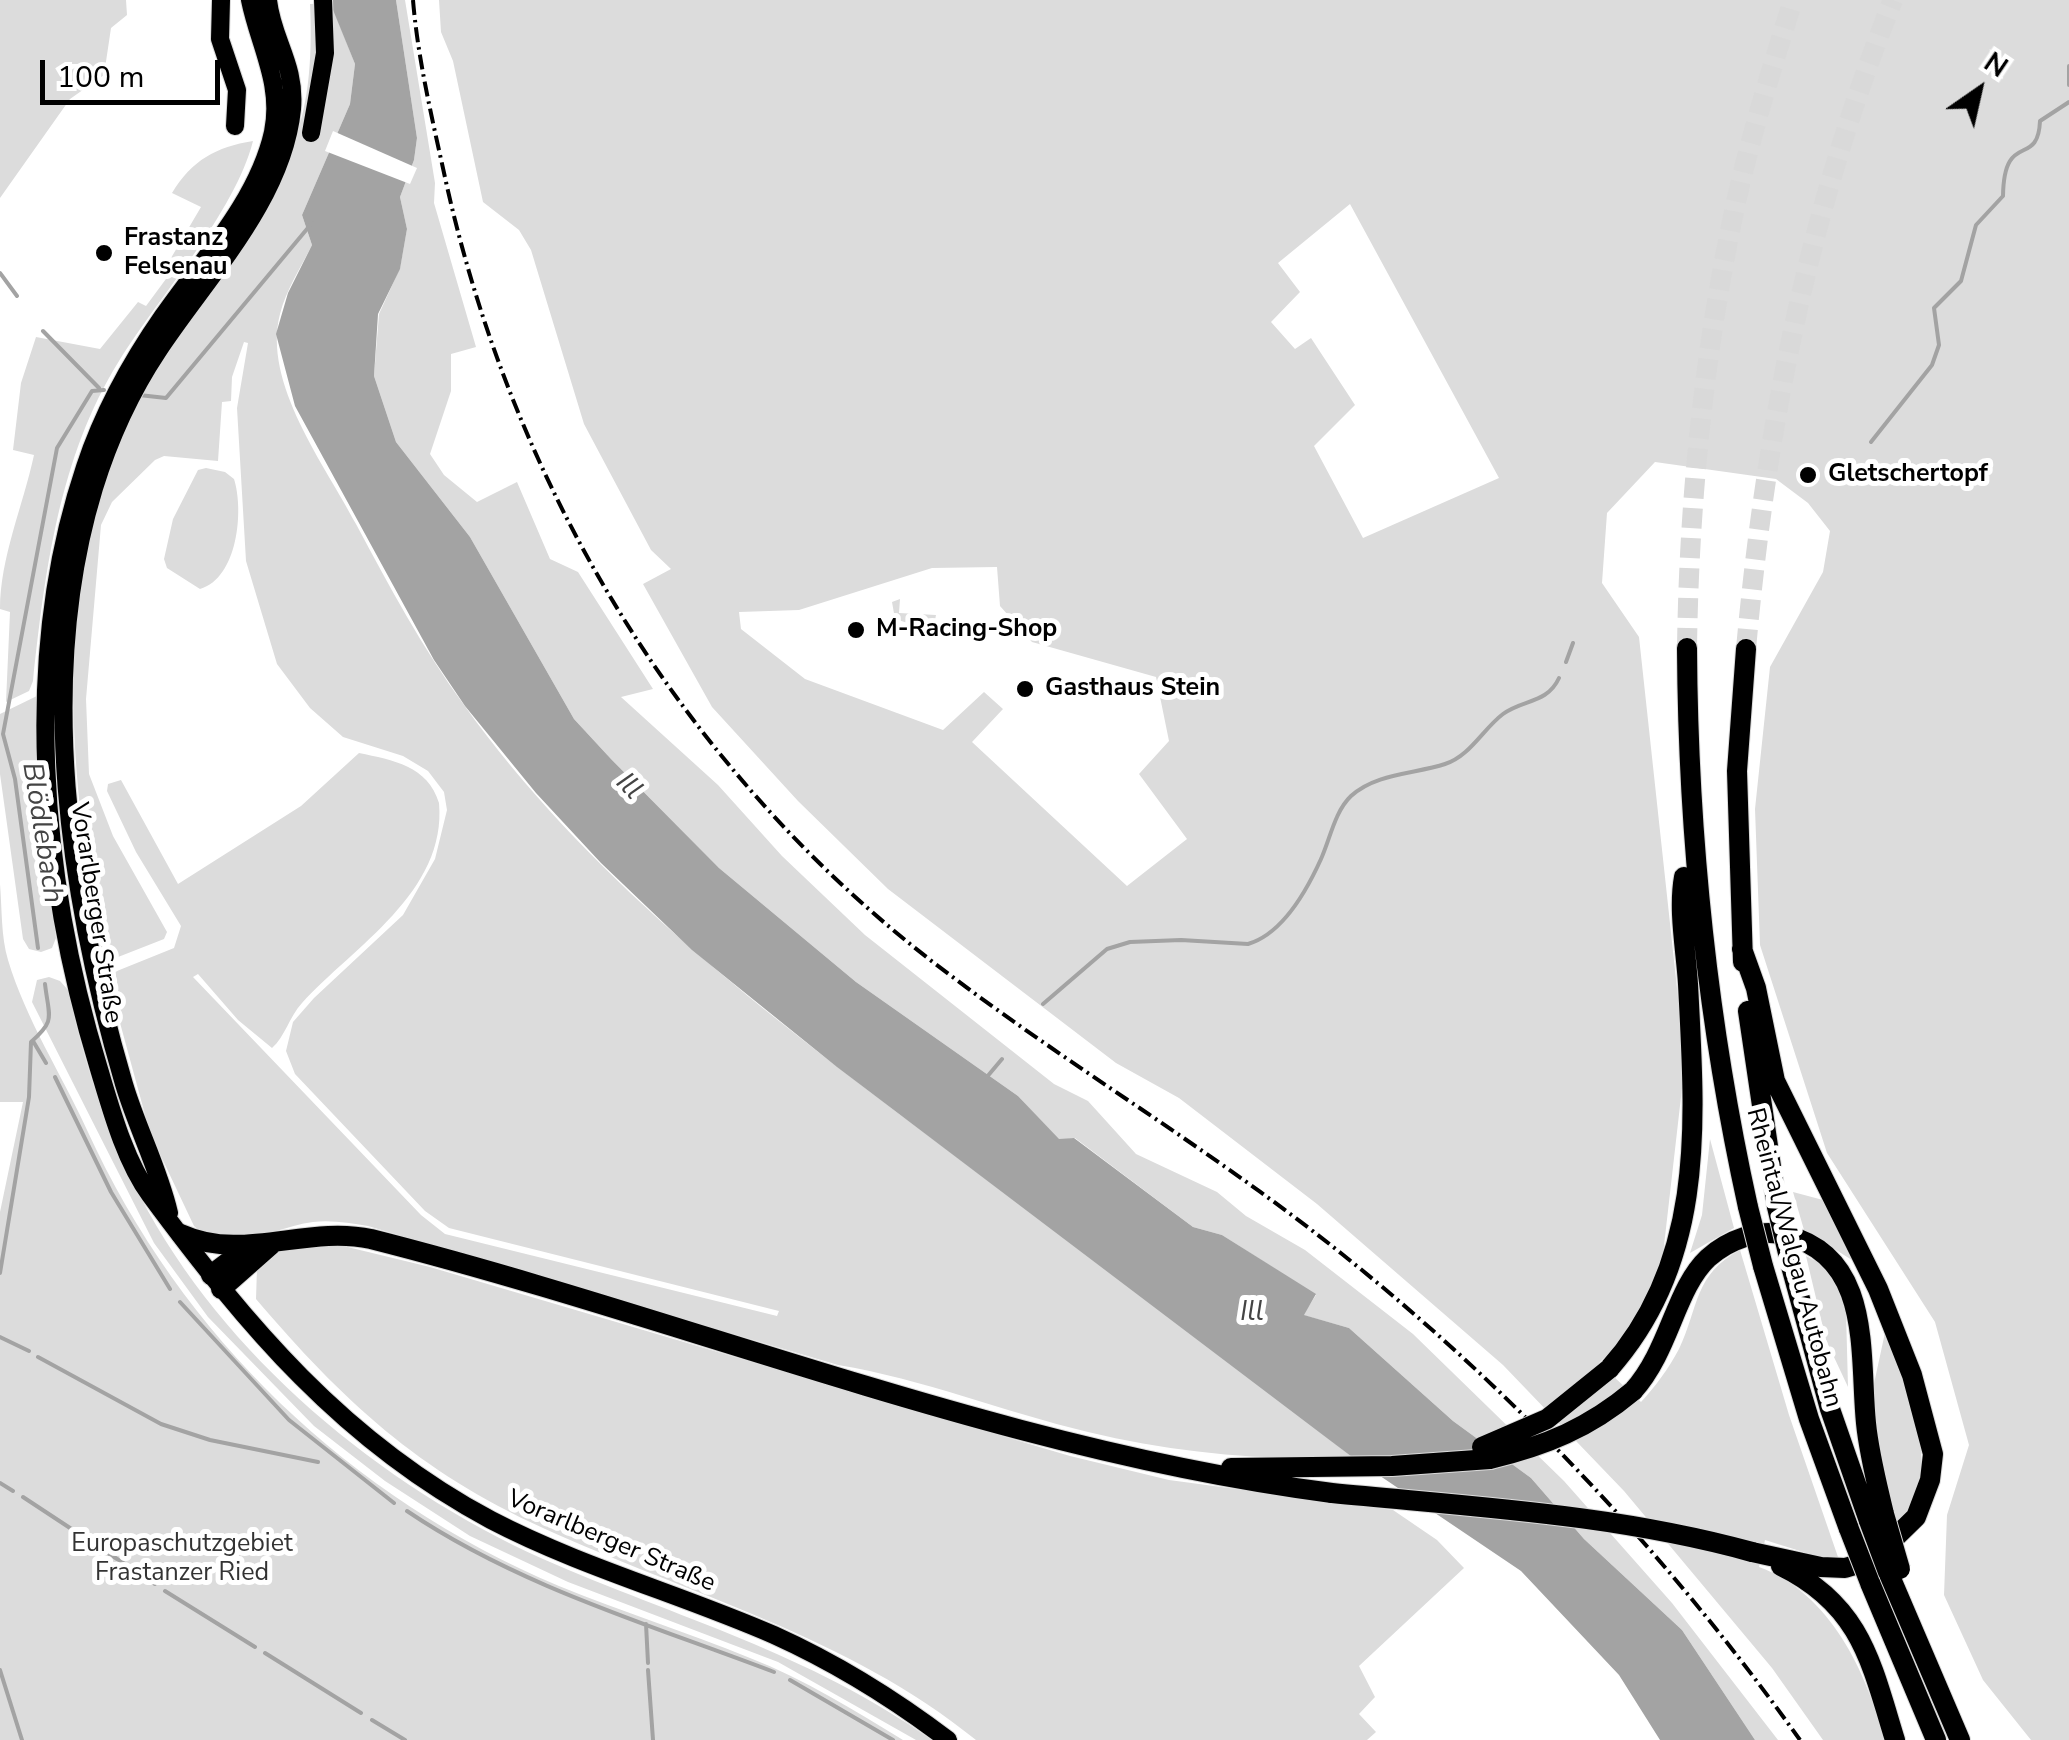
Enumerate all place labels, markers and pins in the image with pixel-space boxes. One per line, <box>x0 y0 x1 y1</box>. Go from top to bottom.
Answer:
place label: Frastanz Felsenau <box>124 224 228 283</box>
marker: Frastanz Felsenau <box>93 242 115 264</box>
place label: Gletschertopf <box>1828 460 1988 490</box>
marker: Gletschertopf <box>1797 464 1819 486</box>
place label: M-Racing-Shop <box>876 615 1057 645</box>
marker: M-Racing-Shop <box>845 619 867 641</box>
place label: Gasthaus Stein <box>1045 674 1220 704</box>
marker: Gasthaus Stein <box>1014 678 1036 700</box>

